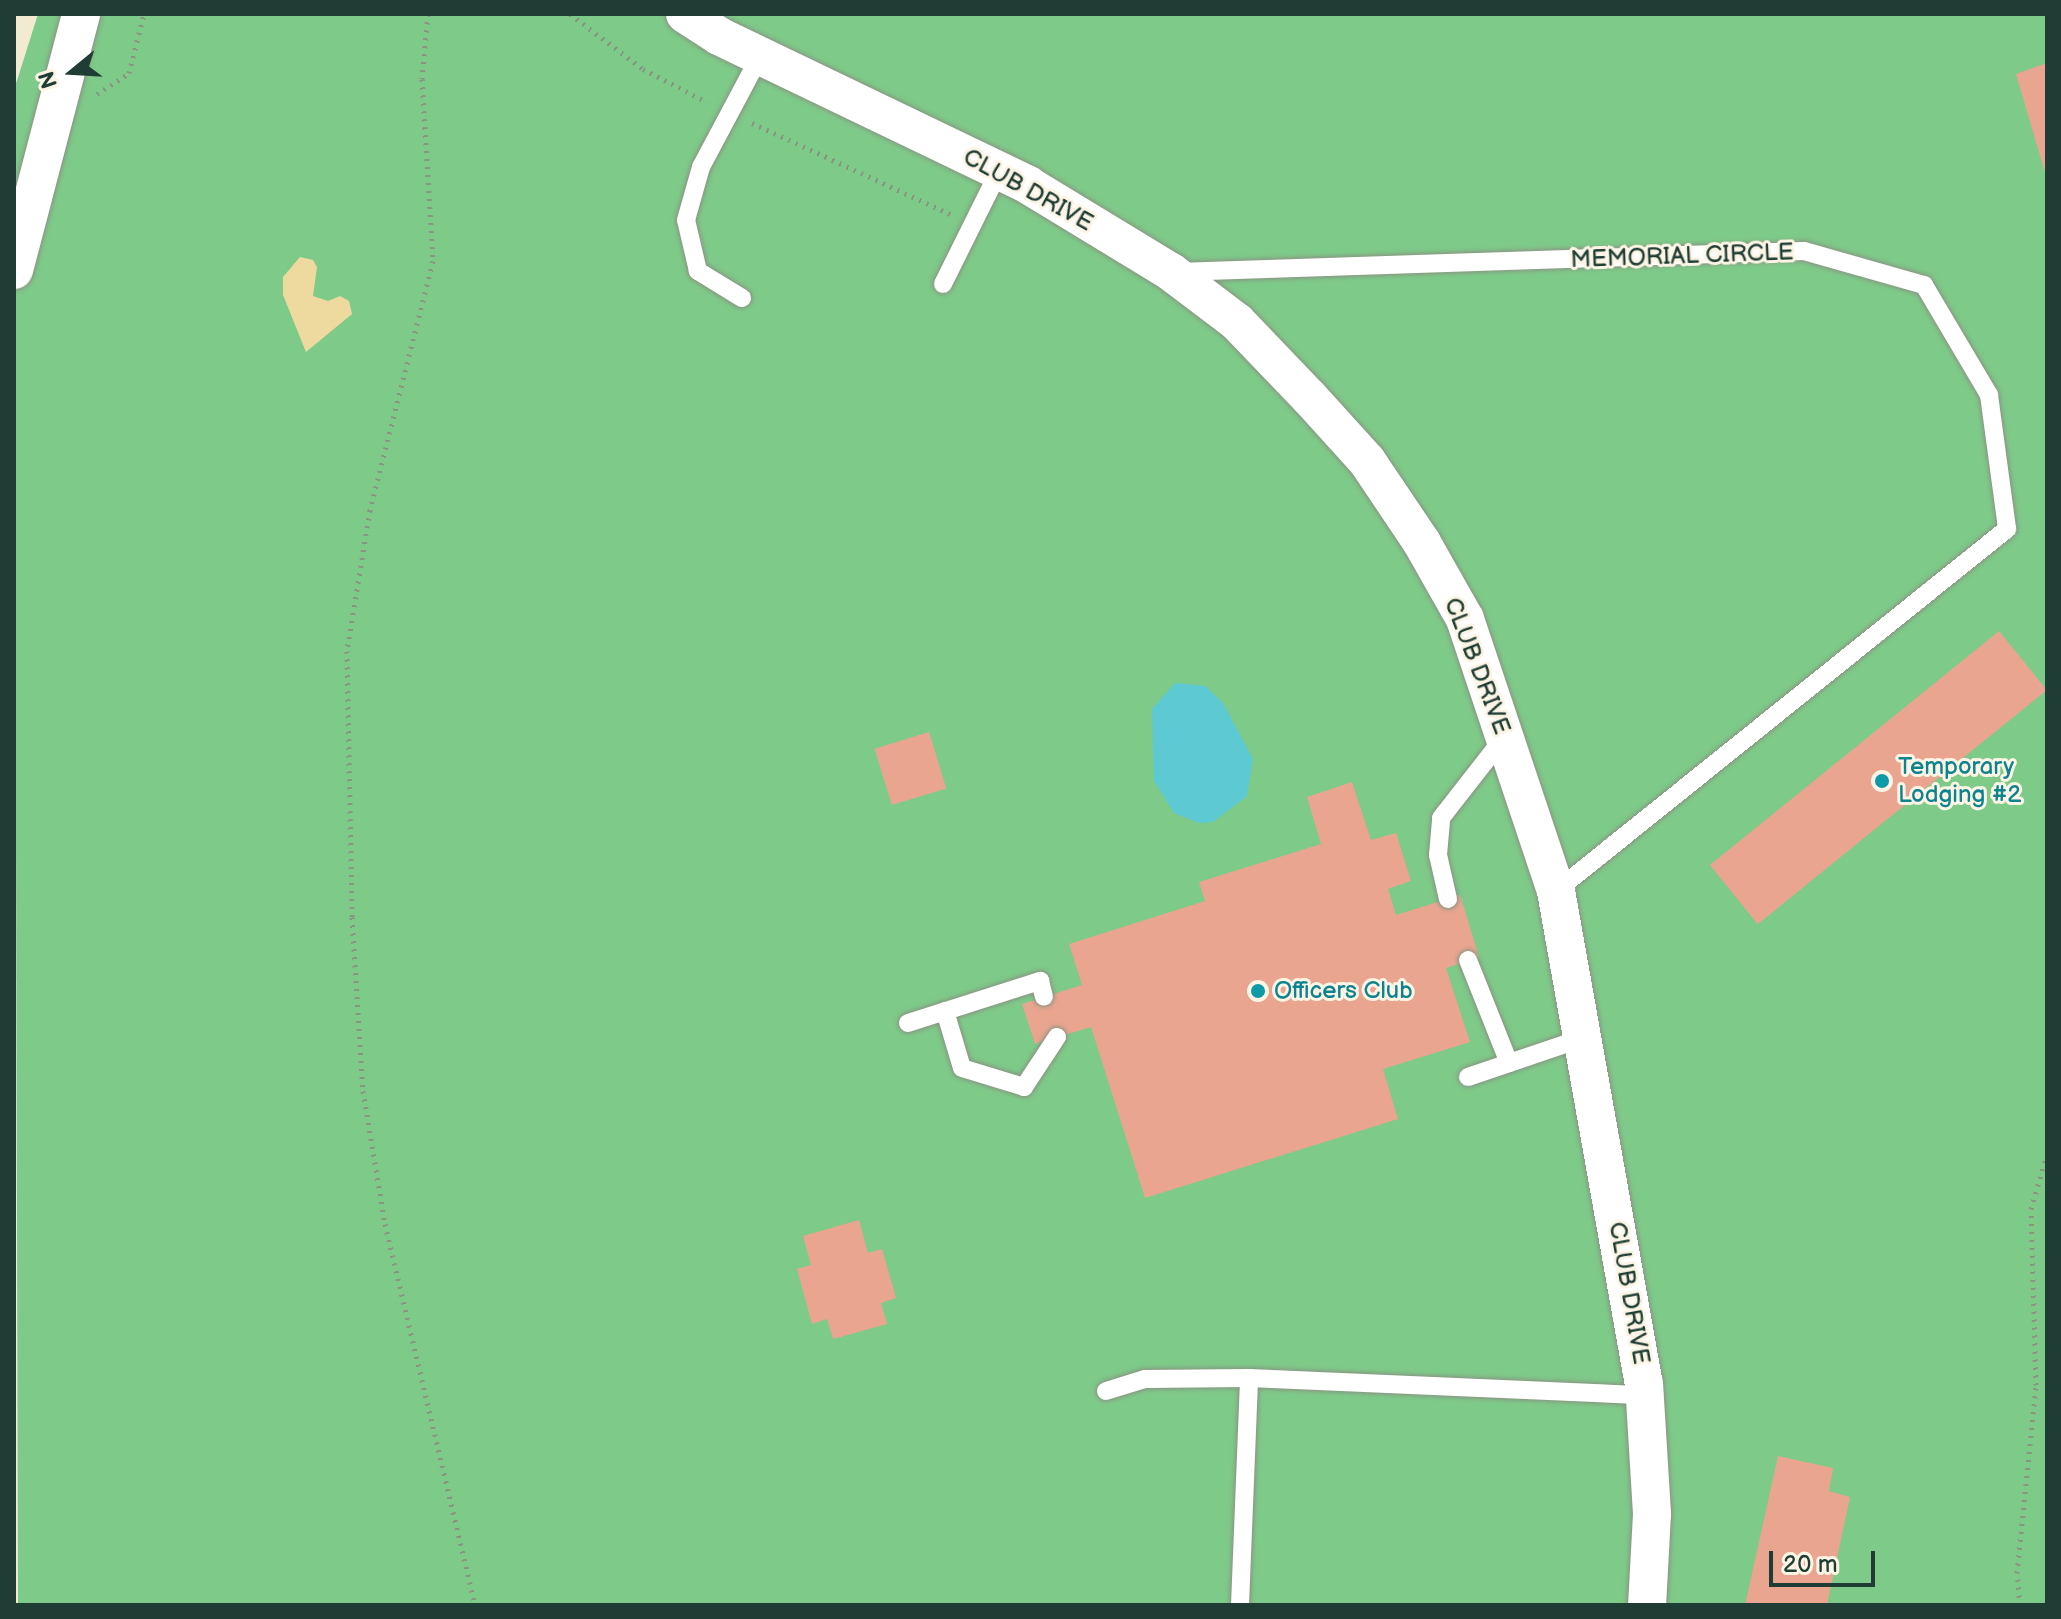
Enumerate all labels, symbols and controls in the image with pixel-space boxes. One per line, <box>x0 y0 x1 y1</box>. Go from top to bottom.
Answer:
north arrow <box>32 32 112 112</box>
text: N <box>33 68 64 92</box>
street label: CLUB DRIVE <box>958 142 1098 238</box>
street label: MEMORIAL CIRCLE <box>1570 238 1794 274</box>
street label: CLUB DRIVE <box>1438 594 1516 738</box>
place label: Temporary Lodging #2 <box>1898 753 2021 809</box>
marker: Temporary Lodging #2 <box>1873 772 1891 790</box>
place label: Officers Club <box>1274 977 1413 1005</box>
marker: Officers Club <box>1249 982 1267 1000</box>
street label: CLUB DRIVE <box>1602 1220 1656 1366</box>
scale bar <box>1773 1535 1879 1585</box>
text: 20 m <box>1783 1550 1838 1579</box>

